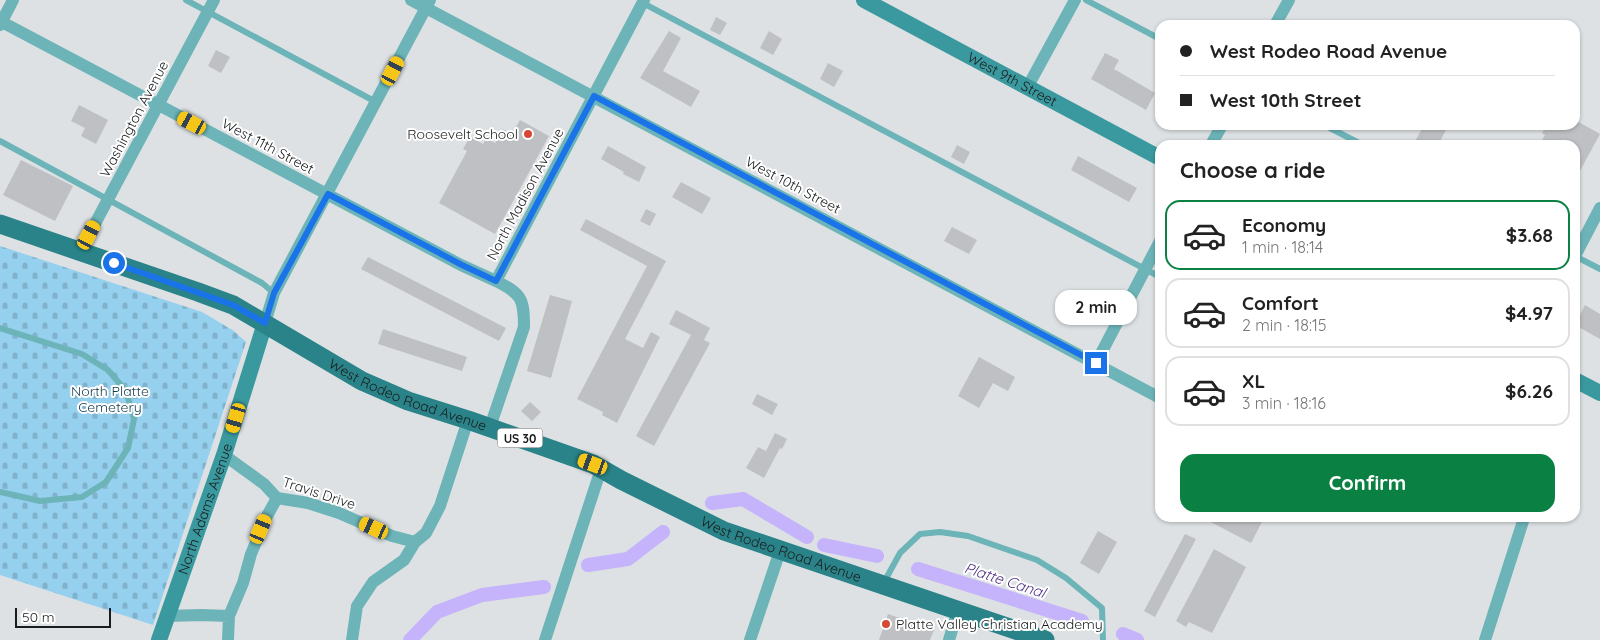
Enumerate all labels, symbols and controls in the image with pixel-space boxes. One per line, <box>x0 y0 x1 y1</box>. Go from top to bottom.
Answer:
text: West Rodeo Road Avenue <box>1210 39 1447 63</box>
street label: West 9th Street <box>964 48 1060 110</box>
car <box>379 54 406 88</box>
street label: Washington Avenue <box>96 58 172 180</box>
text: West 10th Street <box>1210 88 1362 112</box>
car <box>175 109 208 137</box>
street label: West 11th Street <box>219 114 317 178</box>
place label: Roosevelt School <box>407 125 518 143</box>
street label: North Madison Avenue <box>483 125 567 263</box>
marker: Roosevelt School <box>522 128 534 140</box>
street label: West 10th Street <box>743 152 844 218</box>
text: Choose a ride <box>1180 156 1325 184</box>
icon: car <box>1182 213 1227 258</box>
text: Economy <box>1242 213 1326 237</box>
car <box>75 218 102 252</box>
text: $3.68 <box>1506 223 1553 247</box>
text: 1 min · 18:14 <box>1242 237 1323 257</box>
route start <box>103 252 125 274</box>
callout: 2 min <box>1055 290 1137 326</box>
icon: car <box>1182 291 1227 336</box>
text: Comfort <box>1242 291 1319 315</box>
text: 2 min <box>1075 297 1117 317</box>
text: $4.97 <box>1505 301 1553 325</box>
text: 2 min · 18:15 <box>1242 315 1327 335</box>
route end <box>1085 352 1107 374</box>
street label: West Rodeo Road Avenue <box>325 354 489 435</box>
icon: car <box>1182 369 1227 414</box>
text: XL <box>1242 369 1265 393</box>
text: $6.26 <box>1505 379 1553 403</box>
park label: North Platte Cemetery <box>71 382 149 416</box>
text: 3 min · 18:16 <box>1242 393 1326 413</box>
car <box>224 401 247 435</box>
road number: US 30 <box>498 428 542 448</box>
street label: North Adams Avenue <box>174 441 236 577</box>
car <box>576 452 609 476</box>
button: Confirm <box>1180 454 1555 512</box>
street label: Travis Drive <box>280 473 358 513</box>
car <box>248 512 273 546</box>
street label: West Rodeo Road Avenue <box>698 512 864 586</box>
car <box>357 515 390 541</box>
water label: Platte Canal <box>962 558 1049 603</box>
scale bar <box>15 605 111 628</box>
text: 50 m <box>22 608 55 626</box>
place label: Platte Valley Christian Academy <box>896 615 1103 633</box>
marker: Platte Valley Christian Academy <box>880 618 892 630</box>

